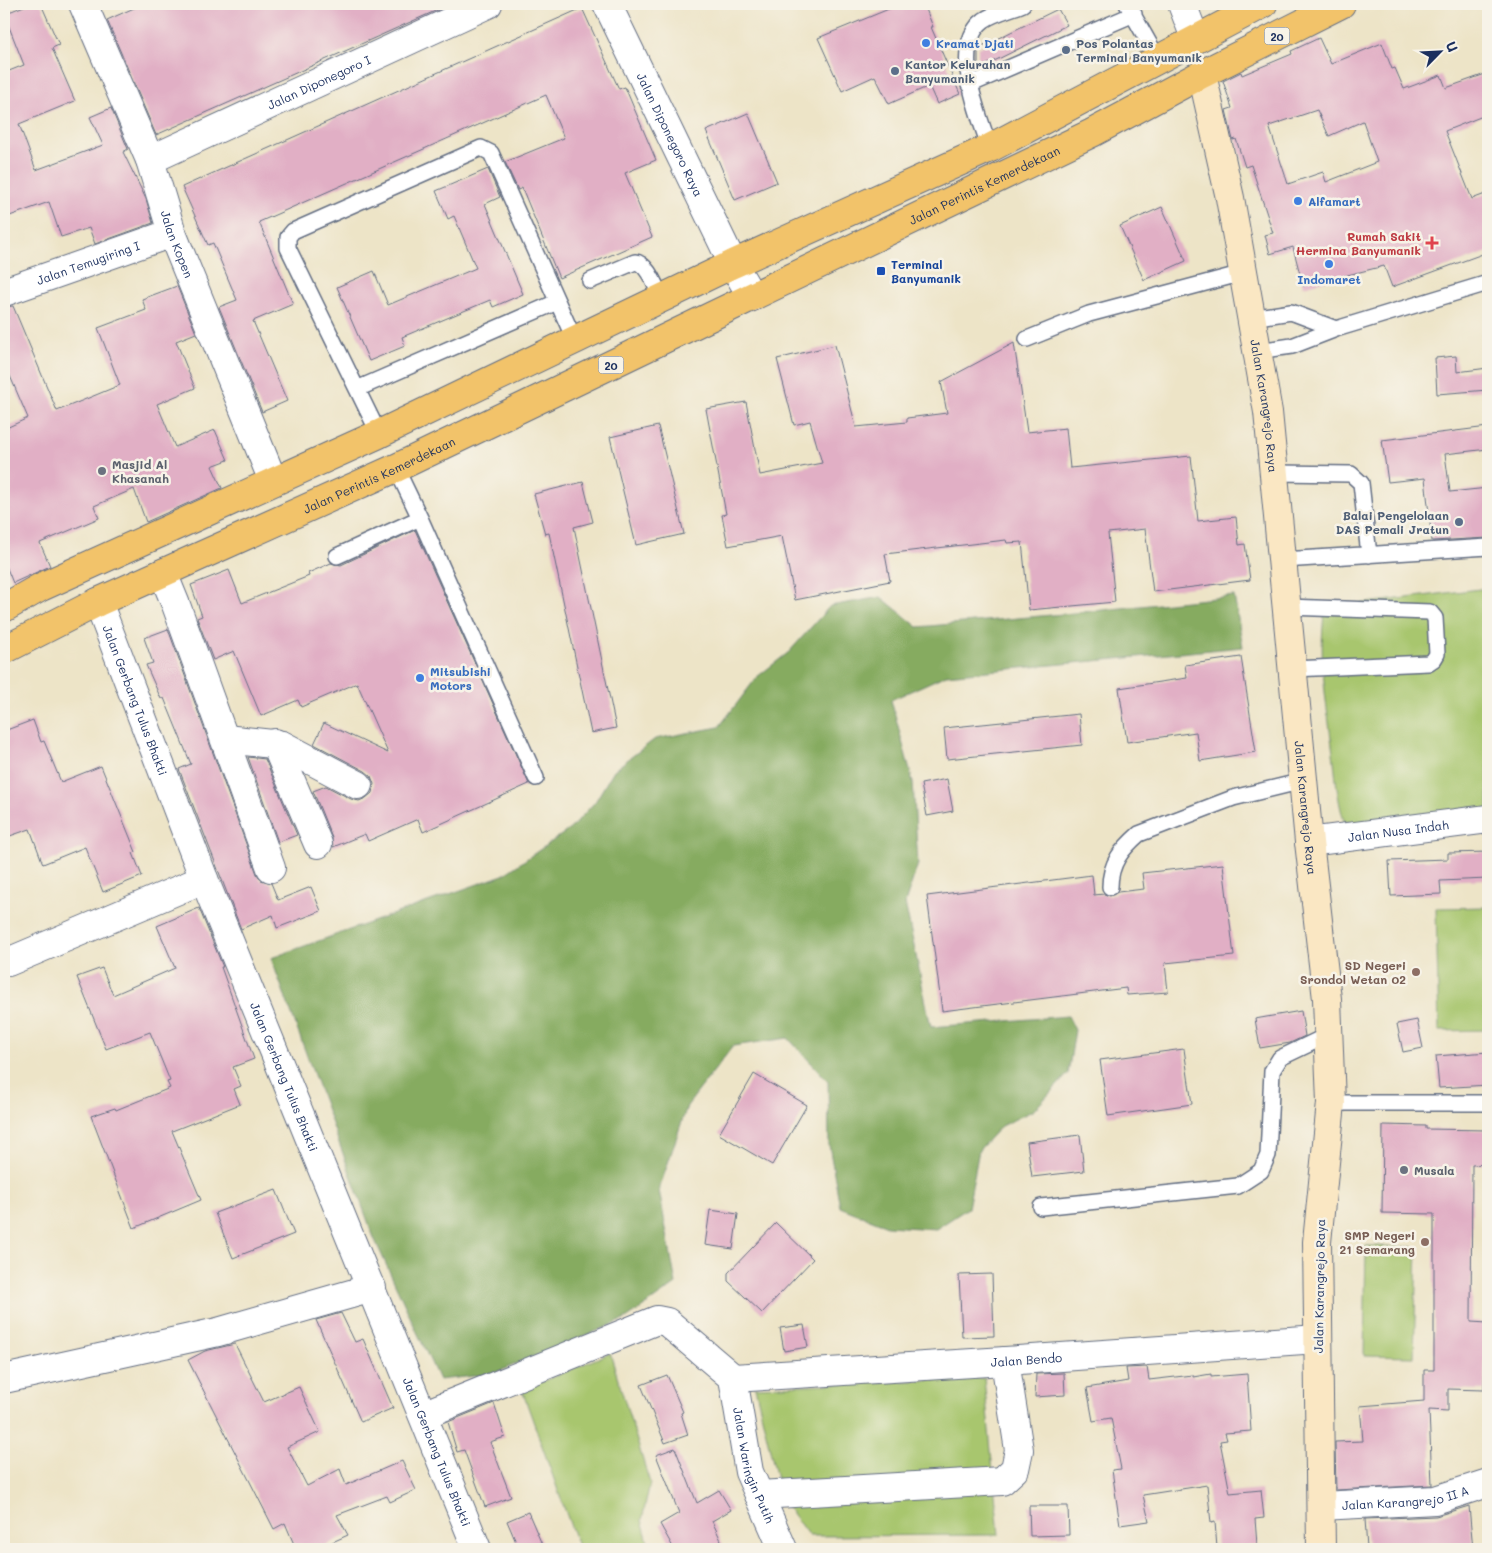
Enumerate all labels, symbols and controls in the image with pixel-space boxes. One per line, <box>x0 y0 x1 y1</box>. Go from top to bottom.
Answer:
road number: 20 <box>1264 28 1290 44</box>
north arrow <box>1414 28 1464 78</box>
place label: Kramat Djati <box>936 35 1014 51</box>
place label: Pos Polantas Terminal Banyumanik <box>1076 35 1202 65</box>
marker: Kramat Djati <box>920 37 932 49</box>
text: U <box>1442 38 1463 55</box>
marker: Pos Polantas Terminal Banyumanik <box>1060 44 1072 56</box>
street label: Jalan Diponegoro I <box>265 51 373 113</box>
place label: Kantor Kelurahan Banyumanik <box>905 56 1010 86</box>
marker: Kantor Kelurahan Banyumanik <box>889 65 901 77</box>
street label: Jalan Diponegoro Raya <box>633 70 707 199</box>
street label: Jalan Perintis Kemerdekaan <box>906 142 1062 228</box>
place label: Alfamart <box>1308 193 1361 209</box>
marker: Alfamart <box>1292 195 1304 207</box>
street label: Jalan Kopen <box>158 208 197 280</box>
place label: Rumah Sakit Hermina Banyumanik <box>1296 228 1421 258</box>
marker: Rumah Sakit Hermina Banyumanik <box>1425 236 1439 250</box>
street label: Jalan Temugiring I <box>34 237 142 288</box>
place label: Terminal Banyumanik <box>891 256 961 286</box>
marker: Indomaret <box>1323 258 1335 270</box>
marker: Terminal Banyumanik <box>875 265 887 277</box>
place label: Indomaret <box>1297 271 1361 287</box>
street label: Jalan Karangrejo Raya <box>1247 338 1282 473</box>
road number: 20 <box>598 356 624 374</box>
street label: Jalan Perintis Kemerdekaan <box>300 433 458 517</box>
place label: Masjid Al Khasanah <box>112 456 169 486</box>
marker: Masjid Al Khasanah <box>96 465 108 477</box>
place label: Balai Pengelolaan DAS Pemali Jratun <box>1336 507 1449 537</box>
marker: Balai Pengelolaan DAS Pemali Jratun <box>1453 516 1465 528</box>
street label: Jalan Gerbang Tulus Bhakti <box>100 623 172 777</box>
place label: Mitsubishi Motors <box>430 663 491 693</box>
marker: Mitsubishi Motors <box>414 672 426 684</box>
street label: Jalan Karangrejo Raya <box>1291 740 1321 875</box>
street label: Jalan Nusa Indah <box>1347 816 1450 845</box>
place label: SD Negeri Srondol Wetan 02 <box>1300 957 1406 987</box>
marker: SD Negeri Srondol Wetan 02 <box>1410 966 1422 978</box>
street label: Jalan Gerbang Tulus Bhakti <box>247 1000 322 1154</box>
place label: Musala <box>1414 1162 1455 1178</box>
marker: Musala <box>1398 1164 1410 1176</box>
street label: Jalan Karangrejo Raya <box>1310 1219 1328 1353</box>
place label: SMP Negeri 21 Semarang <box>1339 1227 1415 1257</box>
marker: SMP Negeri 21 Semarang <box>1419 1236 1431 1248</box>
street label: Jalan Bendo <box>990 1349 1063 1370</box>
street label: Jalan Gerbang Tulus Bhakti <box>400 1375 475 1529</box>
street label: Jalan Waringin Putih <box>730 1406 779 1526</box>
street label: Jalan Karangrejo II A <box>1341 1482 1471 1513</box>

